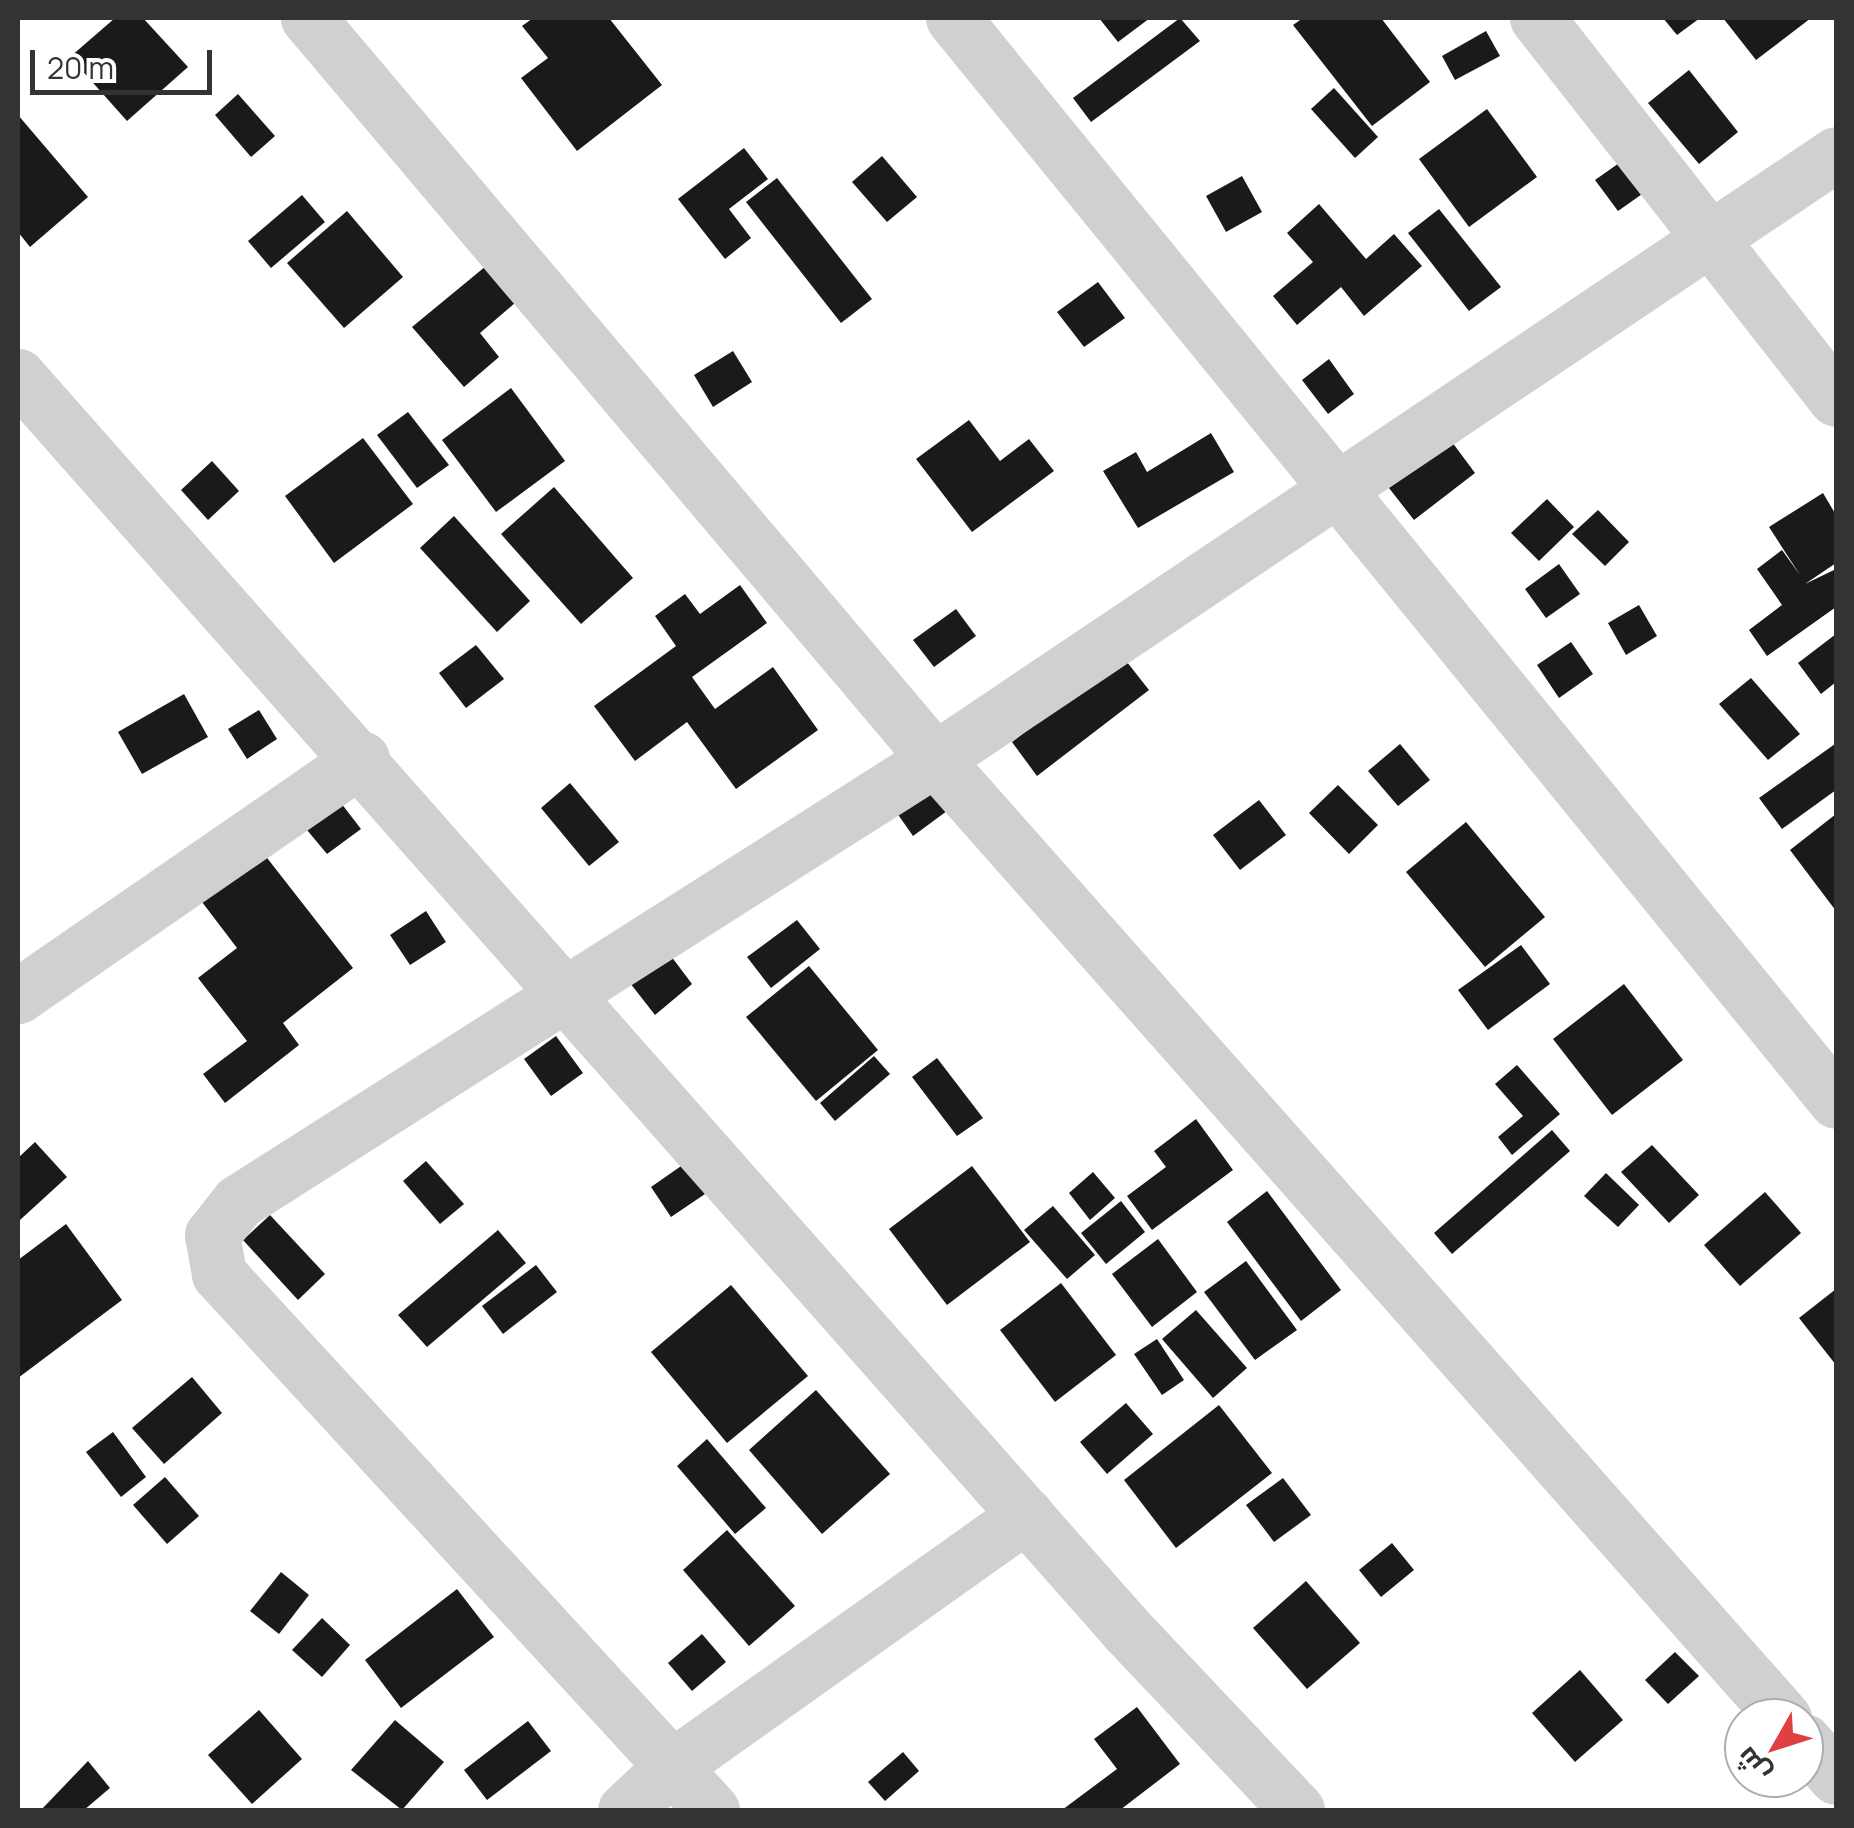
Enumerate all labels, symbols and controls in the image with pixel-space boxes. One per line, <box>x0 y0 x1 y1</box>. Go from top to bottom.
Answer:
scale bar <box>35 30 218 92</box>
text: 20 m <box>47 47 114 88</box>
north arrow <box>1724 1698 1824 1798</box>
text: ش <box>1726 1740 1778 1792</box>

